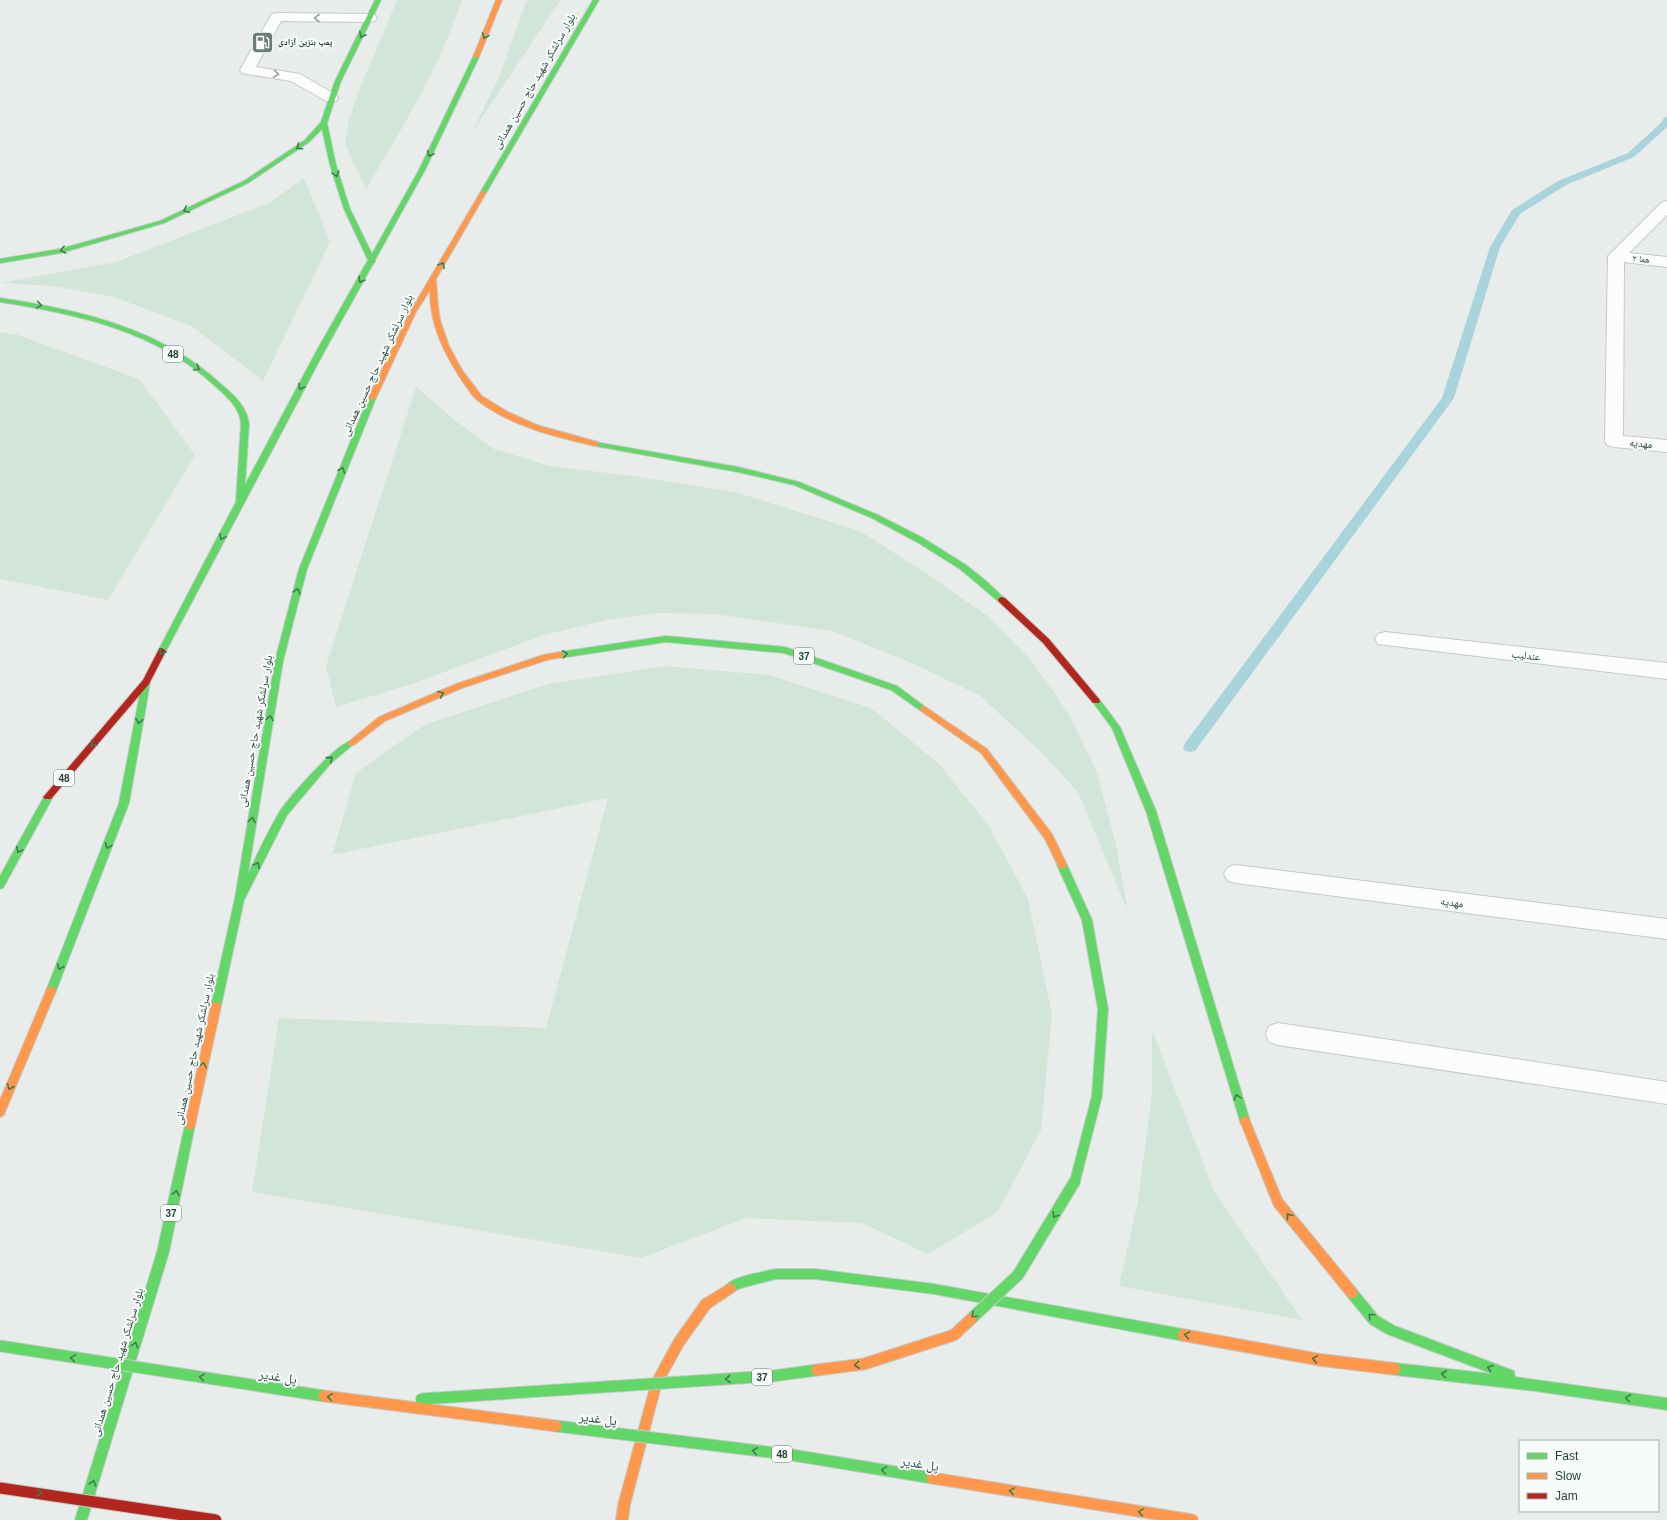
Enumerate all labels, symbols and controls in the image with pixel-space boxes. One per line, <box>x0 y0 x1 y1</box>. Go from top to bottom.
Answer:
street label: بلوار سرلشکر شهید حاج حسین همدانی <box>490 11 579 151</box>
one-way arrow <box>314 13 320 22</box>
fuel station icon: پمپ بنزین آزادی <box>250 29 276 55</box>
one-way arrow <box>359 31 366 39</box>
one-way arrow <box>482 33 490 40</box>
place label: پمپ بنزین آزادی <box>278 37 333 48</box>
one-way arrow <box>273 69 279 78</box>
one-way arrow <box>296 142 303 150</box>
one-way arrow <box>427 150 435 157</box>
one-way arrow <box>331 171 340 178</box>
one-way arrow <box>183 205 191 213</box>
one-way arrow <box>60 246 66 254</box>
street label: هما ۲ <box>1632 253 1650 265</box>
one-way arrow <box>437 262 444 269</box>
one-way arrow <box>359 276 366 284</box>
street label: بلوار سرلشکر شهید حاج حسین همدانی <box>339 292 416 438</box>
one-way arrow <box>36 300 42 309</box>
road number: 48 <box>163 346 183 362</box>
one-way arrow <box>193 363 200 371</box>
one-way arrow <box>299 383 306 390</box>
street label: مهدیه <box>1629 436 1653 450</box>
one-way arrow <box>338 466 346 473</box>
one-way arrow <box>220 533 227 540</box>
one-way arrow <box>292 588 300 594</box>
street label: عندلیب <box>1511 647 1542 663</box>
one-way arrow <box>159 648 167 655</box>
road number: 37 <box>794 648 814 664</box>
one-way arrow <box>561 650 568 659</box>
street label: بلوار سرلشکر شهید حاج حسین همدانی <box>236 654 275 808</box>
one-way arrow <box>437 690 444 698</box>
one-way arrow <box>265 715 273 721</box>
one-way arrow <box>135 718 144 724</box>
one-way arrow <box>91 739 98 746</box>
one-way arrow <box>325 757 333 764</box>
road number: 48 <box>54 770 74 786</box>
one-way arrow <box>248 817 256 823</box>
one-way arrow <box>104 843 112 850</box>
one-way arrow <box>17 846 24 853</box>
one-way arrow <box>252 862 259 870</box>
street label: مهدیه <box>1440 895 1464 910</box>
one-way arrow <box>57 964 65 971</box>
street label: بلوار سرلشکر شهید حاج حسین همدانی <box>172 972 217 1126</box>
one-way arrow <box>198 1062 207 1069</box>
one-way arrow <box>7 1084 15 1091</box>
one-way arrow <box>1233 1094 1242 1101</box>
one-way arrow <box>171 1189 179 1196</box>
road number: 37 <box>161 1205 181 1221</box>
one-way arrow <box>1052 1211 1059 1218</box>
one-way arrow <box>1286 1213 1294 1220</box>
street label: بلوار سرلشکر شهید حاج حسین همدانی <box>89 1286 146 1438</box>
one-way arrow <box>971 1311 979 1318</box>
one-way arrow <box>1369 1313 1376 1321</box>
one-way arrow <box>1184 1332 1190 1340</box>
one-way arrow <box>130 1342 139 1349</box>
one-way arrow <box>70 1354 77 1363</box>
one-way arrow <box>1312 1355 1318 1364</box>
one-way arrow <box>854 1361 860 1370</box>
one-way arrow <box>1486 1364 1493 1372</box>
street label: پل غدیر <box>257 1366 298 1388</box>
road number: 37 <box>752 1369 772 1385</box>
one-way arrow <box>1441 1370 1447 1379</box>
one-way arrow <box>199 1373 205 1382</box>
one-way arrow <box>725 1374 731 1383</box>
one-way arrow <box>327 1393 334 1402</box>
one-way arrow <box>1625 1394 1631 1403</box>
street label: پل غدیر <box>577 1409 618 1429</box>
legend <box>1519 1440 1659 1512</box>
one-way arrow <box>752 1446 759 1455</box>
road number: 48 <box>772 1446 792 1462</box>
text: Fast <box>1555 1449 1579 1463</box>
street label: پل غدیر <box>899 1453 940 1475</box>
one-way arrow <box>881 1466 887 1475</box>
text: Slow <box>1555 1469 1581 1483</box>
one-way arrow <box>88 1479 97 1486</box>
one-way arrow <box>1009 1487 1015 1496</box>
one-way arrow <box>35 1489 42 1497</box>
text: Jam <box>1555 1489 1578 1503</box>
one-way arrow <box>1138 1508 1144 1516</box>

